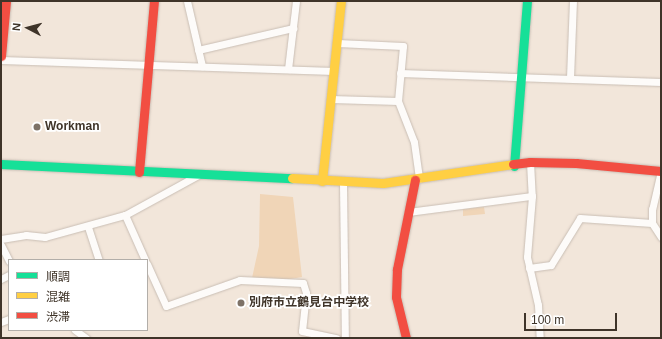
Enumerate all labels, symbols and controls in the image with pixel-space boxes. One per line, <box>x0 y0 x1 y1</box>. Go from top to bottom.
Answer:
north arrow <box>8 8 48 48</box>
text: N <box>10 22 22 31</box>
place label: Workman <box>45 120 99 134</box>
marker: Workman <box>32 122 42 132</box>
legend <box>8 259 148 331</box>
text: 順調 <box>46 270 70 284</box>
text: 混雑 <box>46 290 70 304</box>
place label: 別府市立鶴見台中学校 <box>249 296 369 310</box>
marker: 別府市立鶴見台中学校 <box>236 298 246 308</box>
scale bar <box>526 305 619 331</box>
text: 渋滞 <box>46 310 70 324</box>
text: 100 m <box>531 313 564 327</box>

